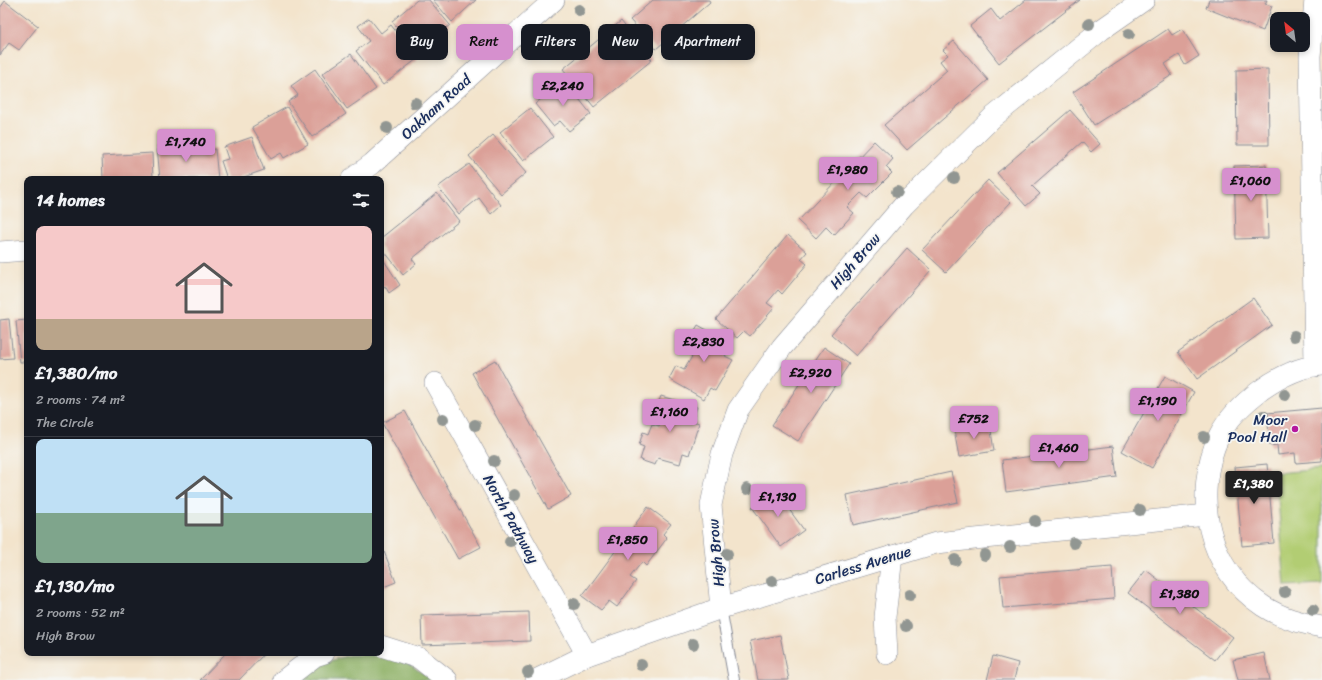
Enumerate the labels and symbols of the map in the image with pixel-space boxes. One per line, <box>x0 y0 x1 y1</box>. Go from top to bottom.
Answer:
north arrow <box>1270 12 1310 52</box>
street label: Oakham Road <box>395 67 478 146</box>
pin: £2,240 <box>530 73 596 107</box>
pin: £1,740 <box>153 129 219 163</box>
pin: £1,980 <box>815 157 881 191</box>
pin: £1,060 <box>1218 168 1284 202</box>
street label: High Brow <box>823 226 887 295</box>
pin: £2,830 <box>671 329 737 363</box>
pin: £2,920 <box>778 360 844 394</box>
pin: £1,190 <box>1125 388 1191 422</box>
pin: £1,160 <box>637 399 703 433</box>
pin: £752 <box>950 406 998 440</box>
place label: Moor Pool Hall <box>1228 407 1288 450</box>
marker: Moor Pool Hall <box>1290 424 1300 434</box>
pin: £1,460 <box>1026 435 1092 469</box>
street label: North Pathway <box>476 469 546 569</box>
pin: £1,380 <box>1221 471 1287 505</box>
pin: £1,130 <box>745 484 811 518</box>
street label: High Brow <box>700 517 732 588</box>
pin: £1,850 <box>595 527 661 561</box>
street label: Carless Avenue <box>811 538 915 592</box>
pin: £1,380 <box>1147 581 1213 615</box>

